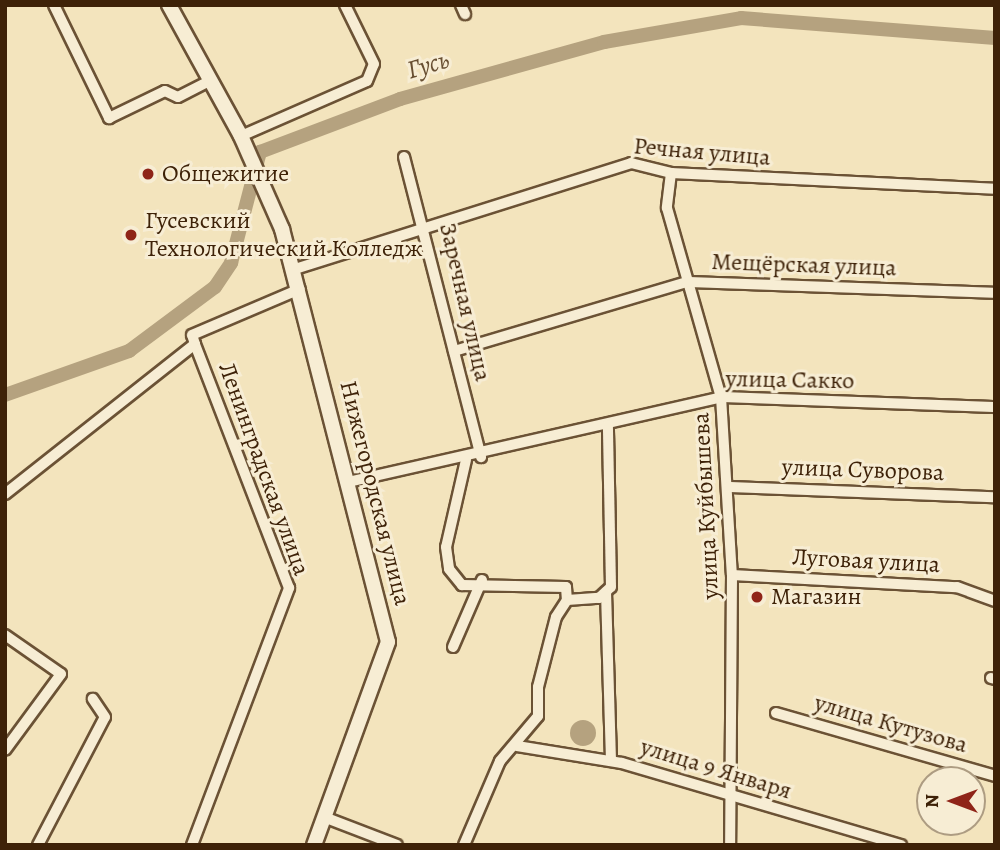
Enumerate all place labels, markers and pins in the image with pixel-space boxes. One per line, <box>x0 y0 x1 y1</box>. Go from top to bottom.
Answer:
place label: Общежитие <box>162 160 289 188</box>
marker: Общежитие <box>140 166 156 182</box>
place label: Гусевский Технологический Колледж <box>145 207 423 263</box>
marker: Гусевский Технологический Колледж <box>123 227 139 243</box>
place label: Магазин <box>771 583 862 611</box>
marker: Магазин <box>749 589 765 605</box>

